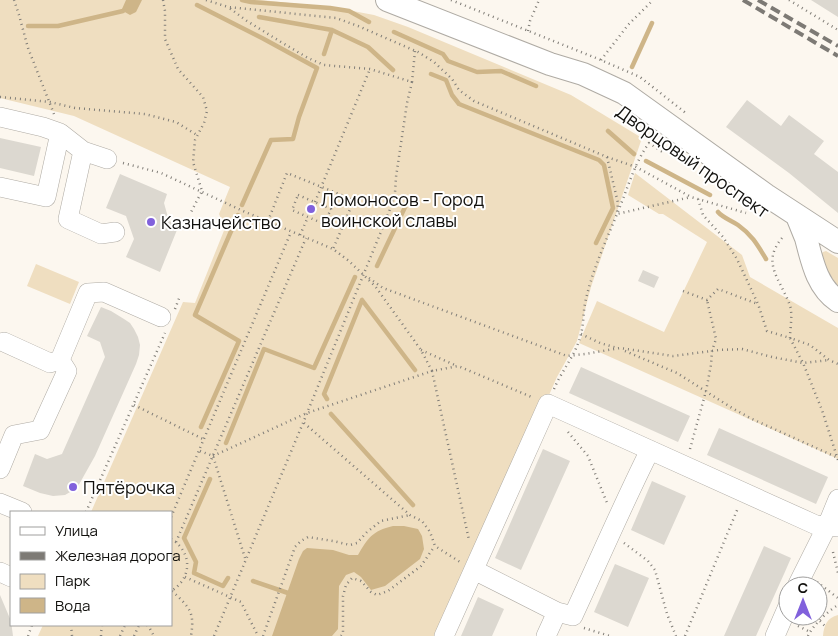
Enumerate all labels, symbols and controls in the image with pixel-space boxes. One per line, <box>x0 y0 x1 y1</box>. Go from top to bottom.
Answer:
street label: Дворцовый проспект <box>612 99 774 223</box>
place label: Ломоносов - Город воинской славы <box>321 187 484 232</box>
marker: Ломоносов - Город воинской славы <box>305 203 317 215</box>
place label: Казначейство <box>161 210 281 234</box>
marker: Казначейство <box>145 216 157 228</box>
place label: Пятёрочка <box>83 475 175 499</box>
marker: Пятёрочка <box>67 481 79 493</box>
legend <box>10 511 172 626</box>
text: Улица <box>55 520 98 541</box>
text: Железная дорога <box>55 545 180 566</box>
text: Парк <box>55 570 91 591</box>
north arrow <box>778 576 828 626</box>
text: С <box>798 578 808 597</box>
text: Вода <box>55 595 90 616</box>

